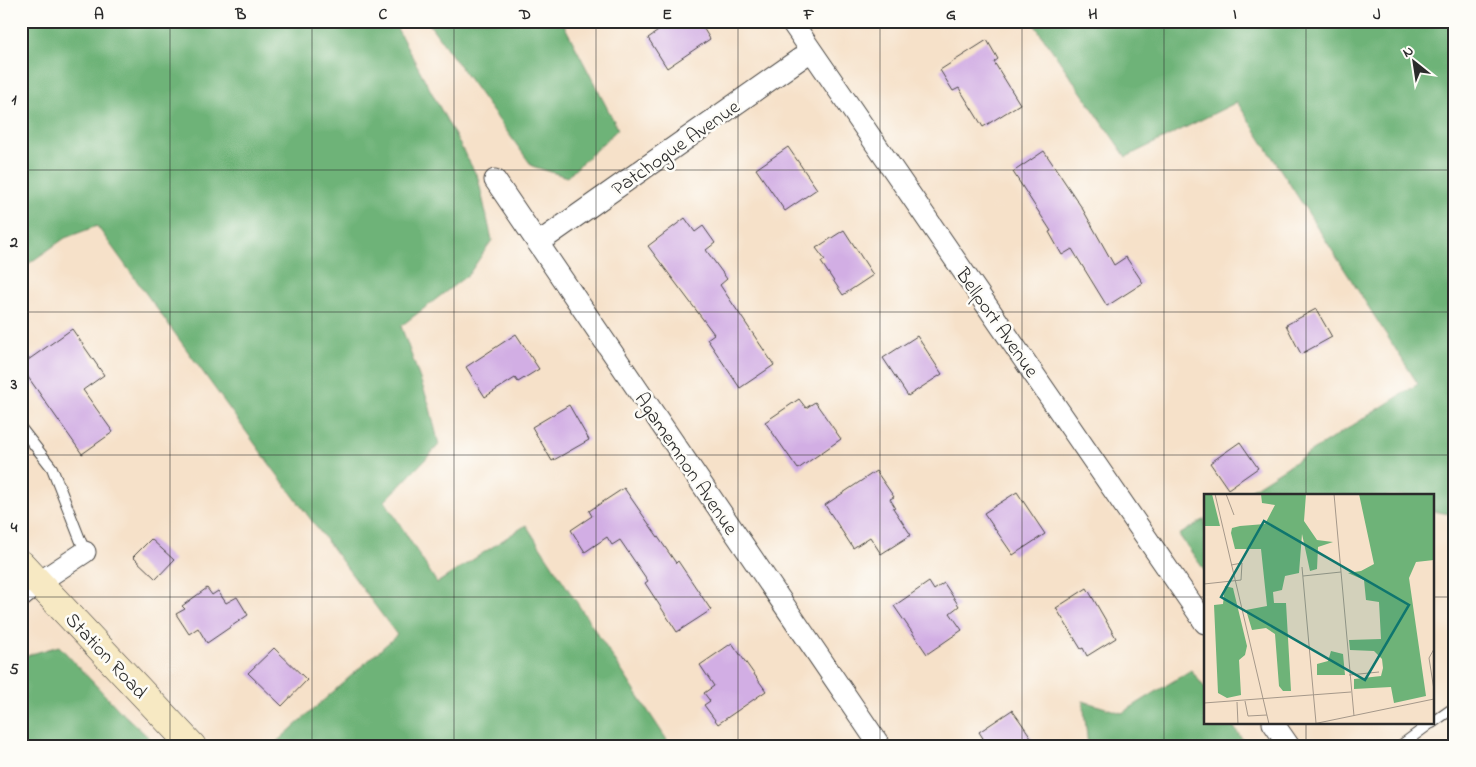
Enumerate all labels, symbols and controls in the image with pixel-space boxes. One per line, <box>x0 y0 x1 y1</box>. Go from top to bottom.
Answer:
text: A <box>94 3 104 27</box>
text: B <box>235 3 247 27</box>
text: C <box>379 3 388 27</box>
text: D <box>518 3 531 27</box>
text: E <box>662 3 672 27</box>
text: F <box>803 3 815 27</box>
text: G <box>946 3 956 27</box>
text: H <box>1088 3 1098 27</box>
text: I <box>1233 3 1237 27</box>
text: J <box>1373 3 1381 27</box>
north arrow <box>1388 38 1438 88</box>
text: N <box>1399 41 1418 63</box>
text: 1 <box>11 88 17 112</box>
street label: Patchogue Avenue <box>606 94 747 205</box>
text: 2 <box>9 231 18 255</box>
street label: Bellport Avenue <box>947 262 1045 384</box>
text: 3 <box>10 373 18 397</box>
street label: Agamemnon Avenue <box>625 387 744 542</box>
inset map <box>1204 494 1434 724</box>
text: 4 <box>10 516 18 540</box>
street label: Station Road <box>57 607 153 707</box>
text: 5 <box>9 658 19 682</box>

